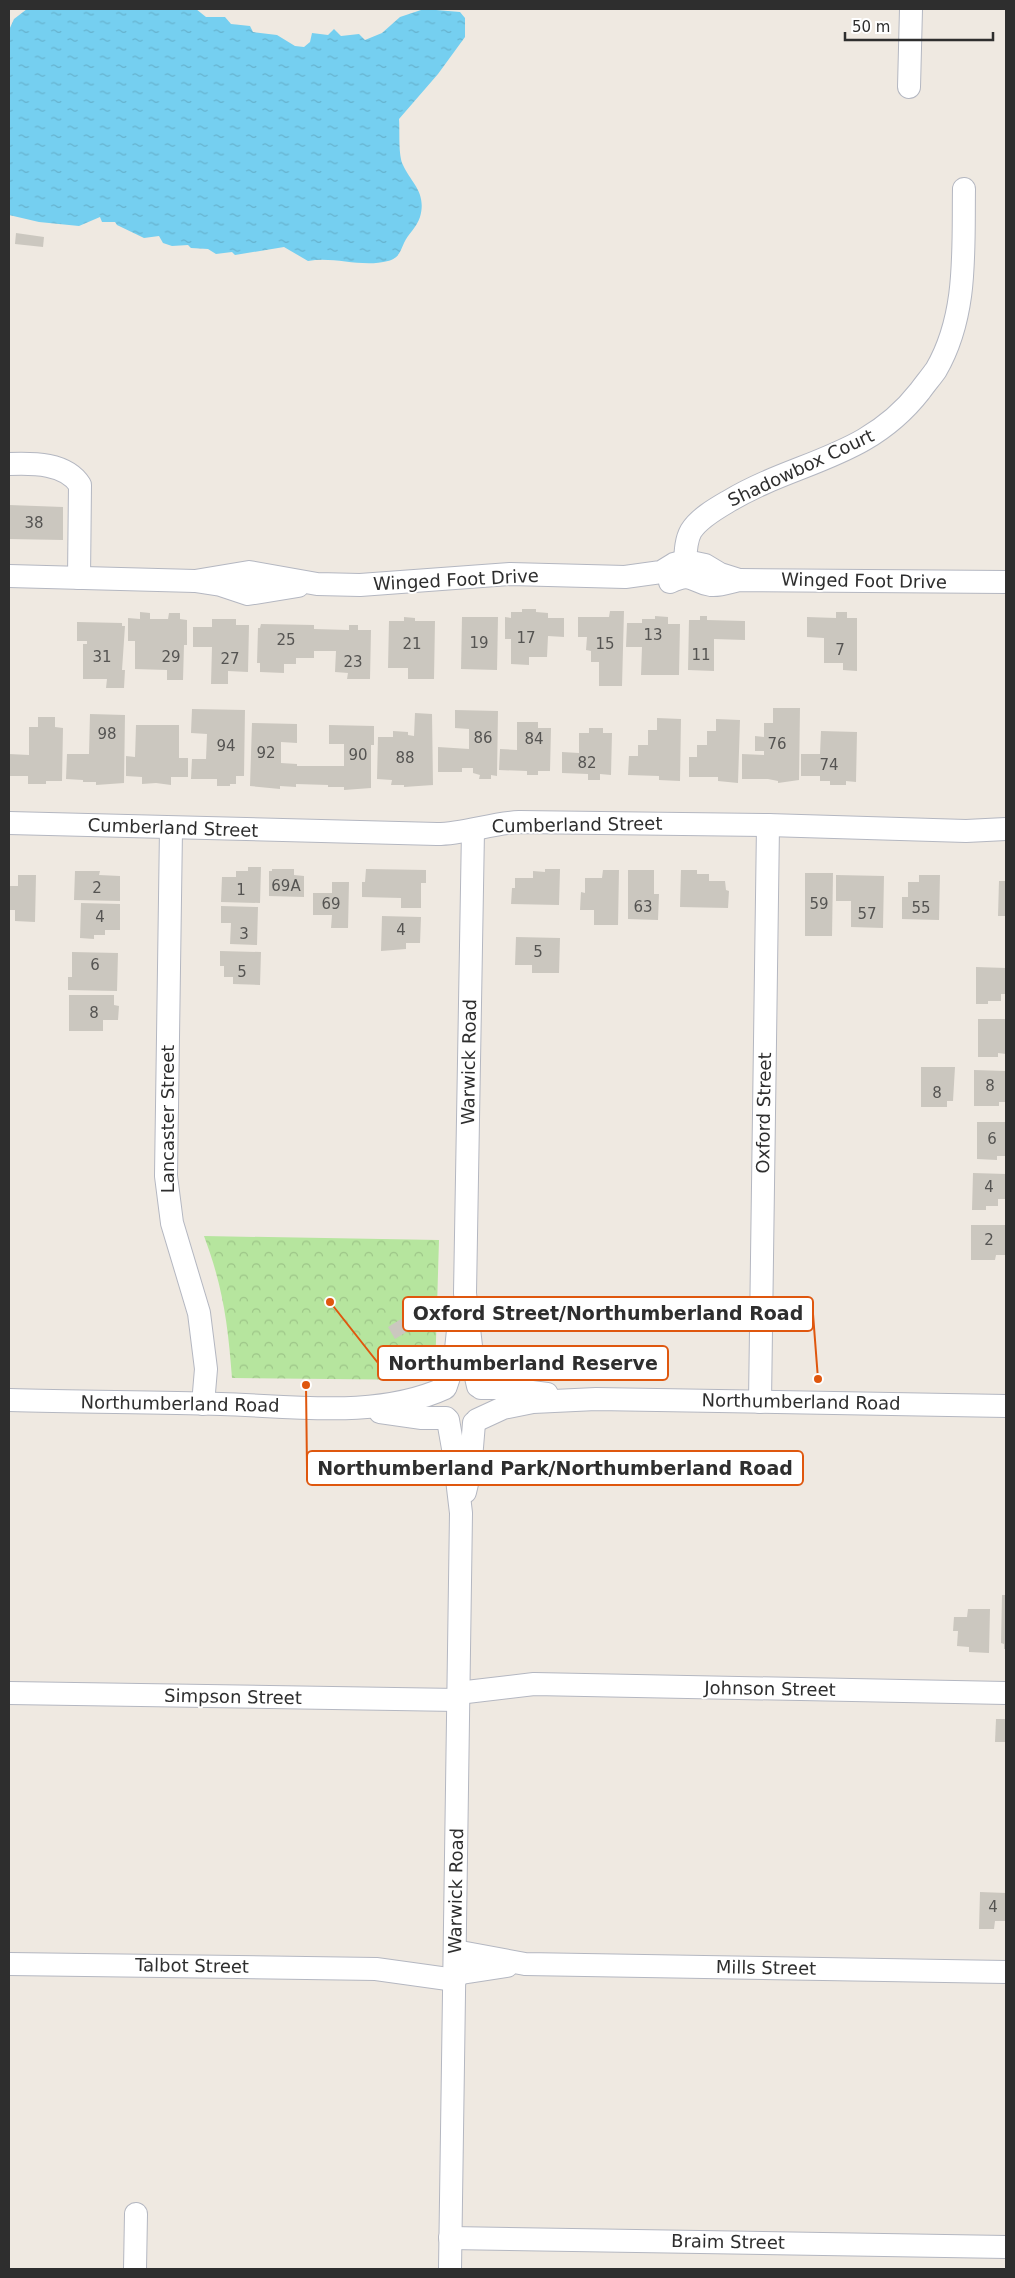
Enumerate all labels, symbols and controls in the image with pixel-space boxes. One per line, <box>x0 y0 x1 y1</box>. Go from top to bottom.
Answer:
scale bar <box>845 10 992 42</box>
text: 50 m <box>852 18 890 36</box>
street label: Shadowbox Court <box>724 424 877 511</box>
house number: 38 <box>24 514 44 532</box>
street label: Winged Foot Drive <box>373 565 539 594</box>
street label: Winged Foot Drive <box>781 569 947 592</box>
house number: 13 <box>643 626 663 644</box>
house number: 17 <box>516 629 536 647</box>
house number: 25 <box>276 631 296 649</box>
house number: 19 <box>469 634 489 652</box>
house number: 21 <box>402 635 422 653</box>
house number: 15 <box>595 635 615 653</box>
house number: 7 <box>835 641 845 659</box>
house number: 11 <box>691 646 711 664</box>
house number: 31 <box>92 648 112 666</box>
house number: 29 <box>161 648 181 666</box>
house number: 27 <box>220 650 240 668</box>
house number: 23 <box>343 653 363 671</box>
house number: 98 <box>97 725 117 743</box>
house number: 86 <box>473 729 493 747</box>
house number: 84 <box>524 730 544 748</box>
house number: 76 <box>767 735 787 753</box>
house number: 94 <box>216 737 236 755</box>
house number: 92 <box>256 744 276 762</box>
house number: 90 <box>348 746 368 764</box>
house number: 88 <box>395 749 415 767</box>
house number: 82 <box>577 754 597 772</box>
house number: 74 <box>819 756 839 774</box>
street label: Cumberland Street <box>491 813 663 836</box>
street label: Cumberland Street <box>87 814 259 841</box>
house number: 69A <box>271 877 301 895</box>
house number: 2 <box>92 879 102 897</box>
house number: 1 <box>236 881 246 899</box>
house number: 69 <box>321 895 341 913</box>
house number: 59 <box>809 895 829 913</box>
house number: 63 <box>633 898 653 916</box>
house number: 55 <box>911 899 931 917</box>
house number: 57 <box>857 905 877 923</box>
house number: 4 <box>95 908 105 926</box>
house number: 4 <box>396 921 406 939</box>
house number: 3 <box>239 925 249 943</box>
house number: 5 <box>533 943 543 961</box>
house number: 6 <box>90 956 100 974</box>
house number: 5 <box>237 963 247 981</box>
street label: Warwick Road <box>457 999 480 1125</box>
house number: 8 <box>89 1004 99 1022</box>
street label: Lancaster Street <box>157 1045 178 1193</box>
street label: Oxford Street <box>752 1052 775 1174</box>
house number: 8 <box>985 1077 995 1095</box>
house number: 8 <box>932 1084 942 1102</box>
house number: 6 <box>987 1130 997 1148</box>
house number: 4 <box>984 1178 994 1196</box>
house number: 2 <box>984 1231 994 1249</box>
callout: Oxford Street/Northumberland Road <box>403 1297 813 1331</box>
text: Oxford Street/Northumberland Road <box>413 1302 803 1324</box>
callout: Northumberland Reserve <box>378 1346 668 1380</box>
text: Northumberland Reserve <box>388 1352 658 1374</box>
street label: Northumberland Road <box>701 1389 901 1414</box>
street label: Northumberland Road <box>80 1391 280 1416</box>
callout: Northumberland Park/Northumberland Road <box>307 1451 803 1485</box>
text: Northumberland Park/Northumberland Road <box>317 1457 793 1479</box>
street label: Johnson Street <box>703 1677 836 1700</box>
street label: Simpson Street <box>164 1685 302 1708</box>
street label: Warwick Road <box>444 1828 467 1954</box>
house number: 4 <box>988 1898 998 1916</box>
street label: Talbot Street <box>134 1954 249 1977</box>
street label: Mills Street <box>716 1956 816 1979</box>
street label: Braim Street <box>671 2230 785 2253</box>

